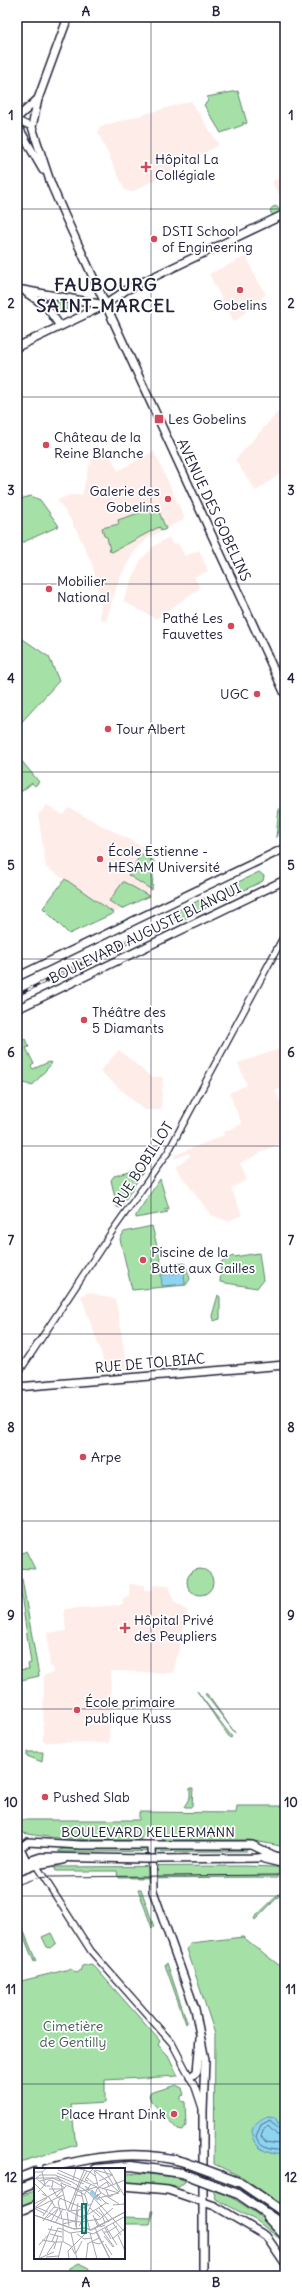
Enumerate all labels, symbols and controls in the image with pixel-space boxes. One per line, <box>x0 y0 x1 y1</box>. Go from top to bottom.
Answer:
text: A <box>82 3 91 20</box>
text: B <box>212 3 221 20</box>
text: 1 <box>8 107 14 124</box>
text: 1 <box>288 107 294 124</box>
place label: Hôpital La Collégiale <box>155 150 219 184</box>
marker: Hôpital La Collégiale <box>140 161 152 173</box>
place label: DSTI School of Engineering <box>162 222 253 256</box>
marker: DSTI School of Engineering <box>149 234 159 244</box>
district label: FAUBOURG SAINT-MARCEL <box>36 273 176 317</box>
marker: Gobelins <box>235 285 245 295</box>
text: 2 <box>7 295 15 312</box>
text: 2 <box>287 295 295 312</box>
place label: Gobelins <box>213 296 267 314</box>
place label: Les Gobelins <box>168 410 246 428</box>
marker: Les Gobelins <box>153 413 165 425</box>
place label: Château de la Reine Blanche <box>54 428 143 462</box>
street label: AVENUE DES GOBELINS <box>173 436 255 584</box>
marker: Château de la Reine Blanche <box>41 440 51 450</box>
text: 3 <box>7 482 15 499</box>
place label: Galerie des Gobelins <box>89 482 160 516</box>
text: 3 <box>287 482 295 499</box>
marker: Galerie des Gobelins <box>163 494 173 504</box>
place label: Mobilier National <box>57 572 110 606</box>
marker: Mobilier National <box>44 584 54 594</box>
place label: Pathé Les Fauvettes <box>162 609 223 643</box>
marker: Pathé Les Fauvettes <box>226 621 236 631</box>
text: 4 <box>7 670 15 687</box>
text: 4 <box>287 670 295 687</box>
place label: UGC <box>220 685 249 703</box>
marker: UGC <box>252 689 262 699</box>
place label: Tour Albert <box>116 720 186 738</box>
marker: Tour Albert <box>103 724 113 734</box>
place label: École Estienne - HESAM Université <box>108 842 220 876</box>
marker: École Estienne - HESAM Université <box>95 854 105 864</box>
text: 5 <box>7 857 15 874</box>
text: 5 <box>287 857 295 874</box>
street label: BOULEVARD AUGUSTE BLANQUI <box>46 879 244 987</box>
place label: Théâtre des 5 Diamants <box>92 1003 166 1037</box>
marker: Théâtre des 5 Diamants <box>79 1015 89 1025</box>
text: 6 <box>7 1044 15 1061</box>
text: 6 <box>287 1044 295 1061</box>
street label: RUE BOBILLOT <box>109 1118 177 1210</box>
text: 7 <box>8 1232 15 1249</box>
text: 7 <box>288 1232 295 1249</box>
place label: Piscine de la Butte aux Cailles <box>151 1243 255 1277</box>
marker: Piscine de la Butte aux Cailles <box>138 1255 148 1265</box>
street label: RUE DE TOLBIAC <box>94 1349 206 1377</box>
text: 8 <box>7 1419 15 1436</box>
text: 8 <box>287 1419 295 1436</box>
place label: Arpe <box>91 1448 121 1466</box>
marker: Arpe <box>78 1452 88 1462</box>
text: 9 <box>7 1607 15 1624</box>
text: 9 <box>287 1607 295 1624</box>
place label: Hôpital Privé des Peupliers <box>134 1611 217 1645</box>
marker: Hôpital Privé des Peupliers <box>119 1622 131 1634</box>
place label: École primaire publique Kuss <box>85 1693 175 1727</box>
marker: École primaire publique Kuss <box>72 1705 82 1715</box>
place label: Pushed Slab <box>53 1788 130 1806</box>
marker: Pushed Slab <box>40 1792 50 1802</box>
text: 10 <box>4 1794 18 1811</box>
text: 10 <box>284 1794 298 1811</box>
street label: BOULEVARD KELLERMANN <box>61 1823 235 1841</box>
text: 11 <box>6 1981 16 1998</box>
text: 11 <box>286 1981 296 1998</box>
park label: Cimetière de Gentilly <box>40 2017 106 2051</box>
place label: Place Hrant Dink <box>61 2105 166 2123</box>
marker: Place Hrant Dink <box>169 2109 179 2119</box>
inset map <box>34 2168 125 2259</box>
text: 12 <box>5 2169 17 2186</box>
text: 12 <box>285 2169 297 2186</box>
text: A <box>82 2274 91 2291</box>
text: B <box>212 2274 221 2291</box>

